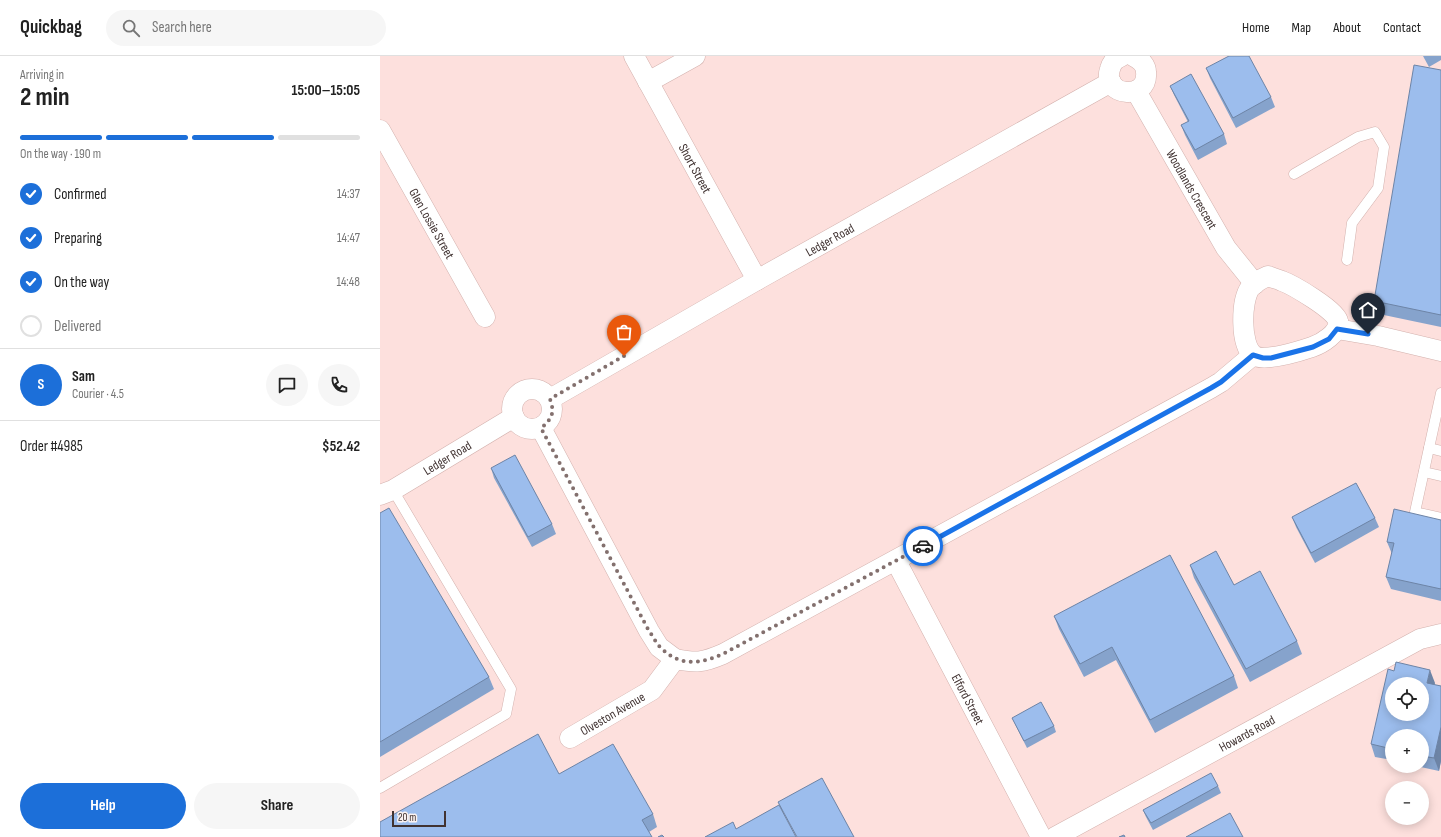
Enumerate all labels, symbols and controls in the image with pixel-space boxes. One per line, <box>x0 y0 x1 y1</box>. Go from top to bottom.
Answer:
search box <box>106 10 386 46</box>
text: Quickbag <box>20 16 82 39</box>
icon: search <box>120 17 142 39</box>
text: Search here <box>152 18 212 37</box>
text: Home <box>1242 19 1270 36</box>
text: Map <box>1292 19 1311 36</box>
text: About <box>1333 19 1361 36</box>
text: Contact <box>1383 19 1421 36</box>
text: Arriving in <box>20 67 64 83</box>
text: 15:00–15:05 <box>292 81 360 100</box>
text: 2 min <box>20 82 70 113</box>
street label: Short Street <box>675 141 715 196</box>
text: On the way · 190 m <box>20 146 101 162</box>
street label: Woodlands Crescent <box>1162 147 1221 232</box>
icon: check <box>20 183 42 205</box>
text: Confirmed <box>54 185 107 204</box>
text: 14:37 <box>337 186 360 202</box>
street label: Glen Lossie Street <box>405 186 458 262</box>
street label: Ledger Road <box>803 220 857 260</box>
icon: check <box>20 227 42 249</box>
text: Preparing <box>54 229 102 248</box>
text: 14:47 <box>337 230 360 246</box>
icon: check <box>20 271 42 293</box>
text: On the way <box>54 273 109 292</box>
text: 14:48 <box>336 274 360 290</box>
pin <box>1351 293 1385 334</box>
icon: home <box>1357 299 1379 321</box>
pin <box>607 315 641 356</box>
text: Delivered <box>54 317 101 336</box>
icon: bag <box>613 321 635 343</box>
button: chat <box>266 364 308 406</box>
button: phone <box>318 364 360 406</box>
text: Sam <box>72 367 95 386</box>
text: S <box>38 375 44 394</box>
text: Courier · 4.5 <box>72 386 124 402</box>
text: Order #4985 <box>20 437 83 456</box>
text: $52.42 <box>322 437 360 456</box>
street label: Ledger Road <box>421 438 474 479</box>
courier <box>903 526 943 566</box>
icon: car <box>912 535 934 557</box>
street label: Elford Street <box>948 671 988 728</box>
map controls <box>1385 677 1429 825</box>
button: locate <box>1385 677 1429 721</box>
street label: Olveston Avenue <box>577 689 648 739</box>
street label: Howards Road <box>1216 712 1278 756</box>
button: + <box>1385 729 1429 773</box>
button: − <box>1385 781 1429 825</box>
button: Help <box>20 783 186 829</box>
button: Share <box>194 783 360 829</box>
scale bar <box>392 809 446 828</box>
text: 20 m <box>398 811 416 824</box>

